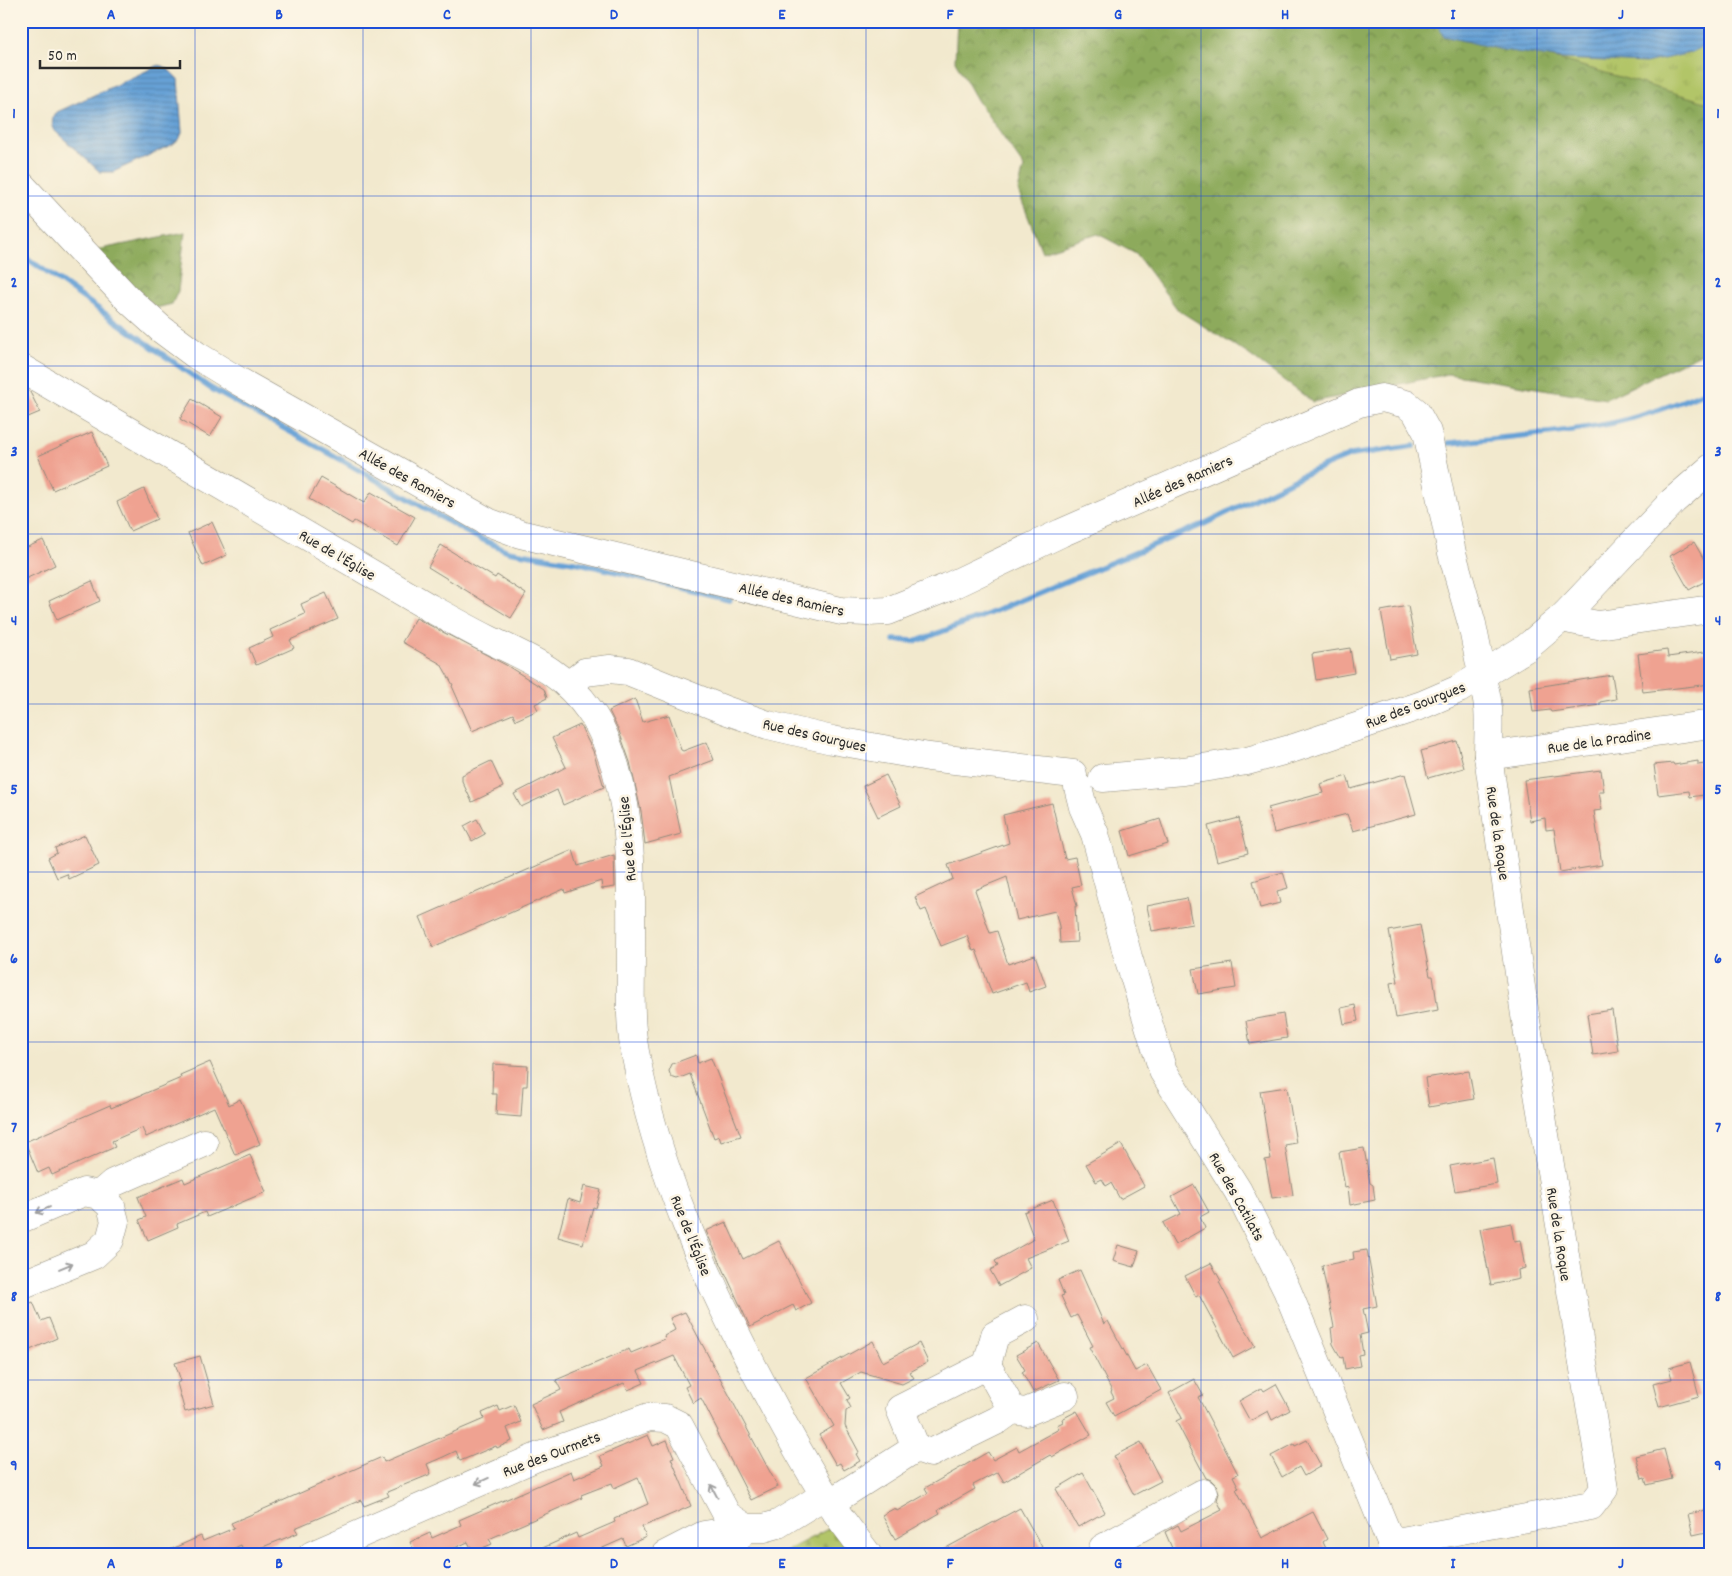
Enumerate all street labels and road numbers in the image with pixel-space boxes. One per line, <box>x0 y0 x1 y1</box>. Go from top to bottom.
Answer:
street label: Allée des Ramiers <box>354 443 460 516</box>
street label: Allée des Ramiers <box>1129 450 1237 515</box>
street label: Rue de l'Église <box>294 525 379 587</box>
street label: Allée des Ramiers <box>736 577 847 624</box>
street label: Rue des Gourgues <box>1362 677 1470 736</box>
street label: Rue des Gourgues <box>760 713 869 760</box>
street label: Rue de la Pradine <box>1546 724 1653 761</box>
street label: Rue de la Roque <box>1479 785 1514 882</box>
street label: Rue de l'Église <box>613 795 644 882</box>
street label: Rue des Catilats <box>1202 1149 1270 1246</box>
street label: Rue de la Roque <box>1539 1186 1576 1283</box>
street label: Rue de l'Église <box>663 1192 716 1280</box>
street label: Rue des Ourmets <box>500 1426 604 1485</box>

